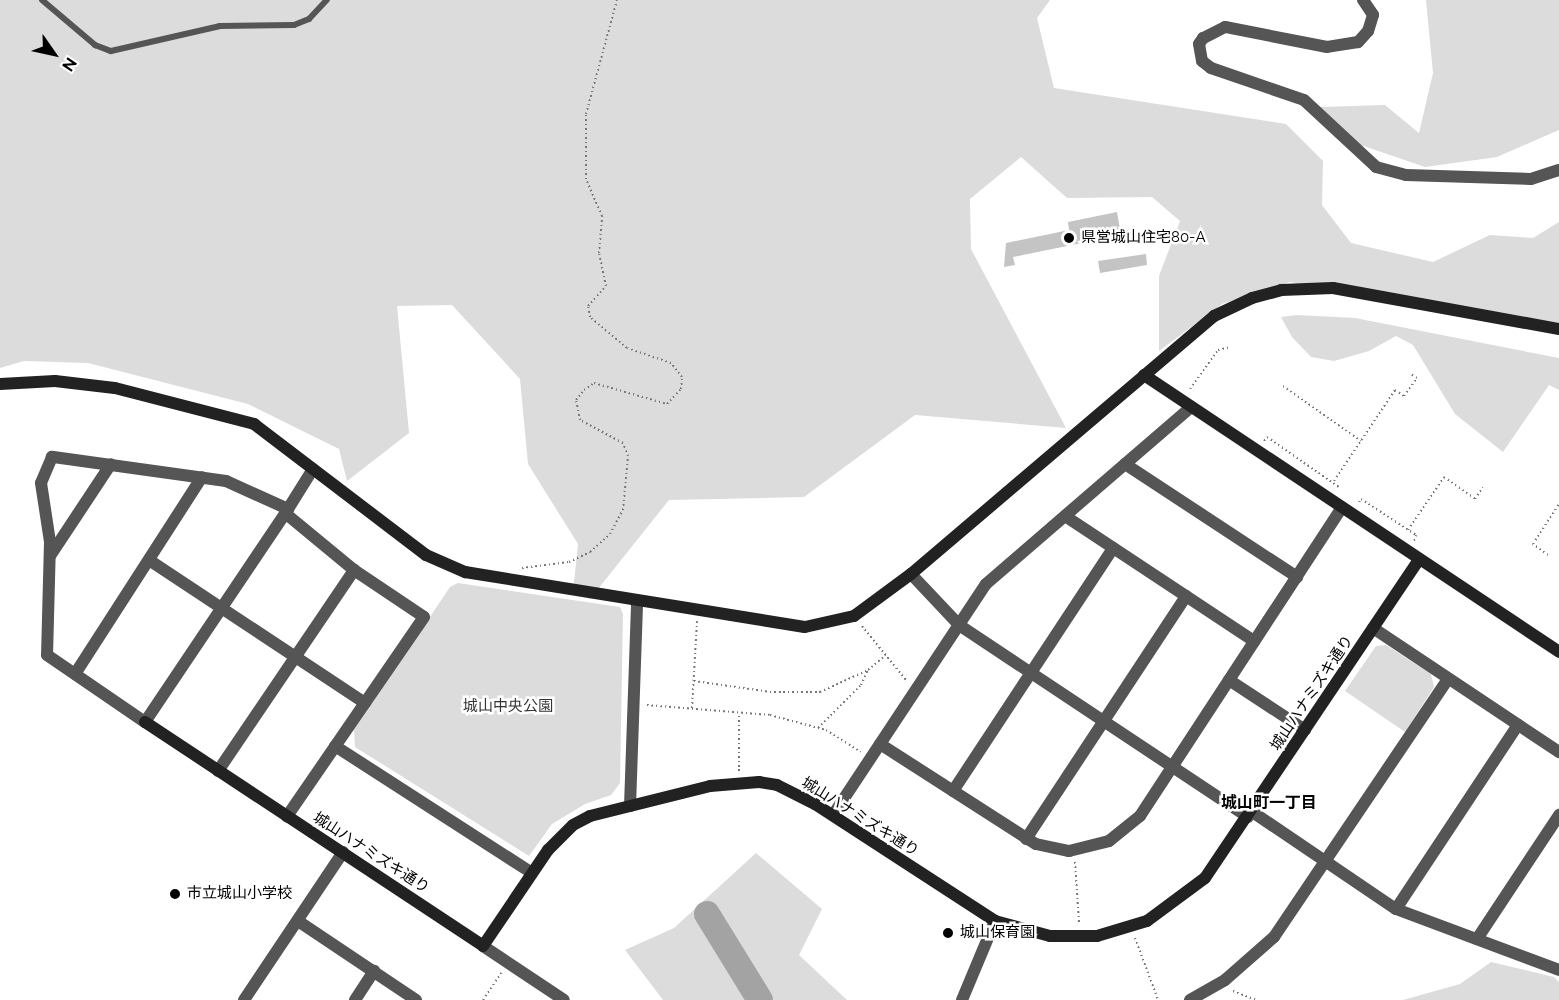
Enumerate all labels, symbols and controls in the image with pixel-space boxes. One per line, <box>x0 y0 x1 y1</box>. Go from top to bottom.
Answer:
north arrow <box>24 24 84 84</box>
text: N <box>58 54 81 75</box>
place label: 県営城山住宅80-A <box>1081 229 1205 247</box>
marker: 県営城山住宅80-A <box>1062 231 1076 245</box>
street label: 城山ハナミズキ通り <box>1267 632 1357 754</box>
park label: 城山中央公園 <box>463 698 553 716</box>
street label: 城山ハナミズキ通り <box>798 774 922 860</box>
district label: 城山町一丁目 <box>1221 793 1317 813</box>
street label: 城山ハナミズキ通り <box>309 809 433 897</box>
place label: 市立城山小学校 <box>187 885 292 903</box>
marker: 市立城山小学校 <box>168 887 182 901</box>
place label: 城山保育園 <box>960 924 1035 942</box>
marker: 城山保育園 <box>941 926 955 940</box>

